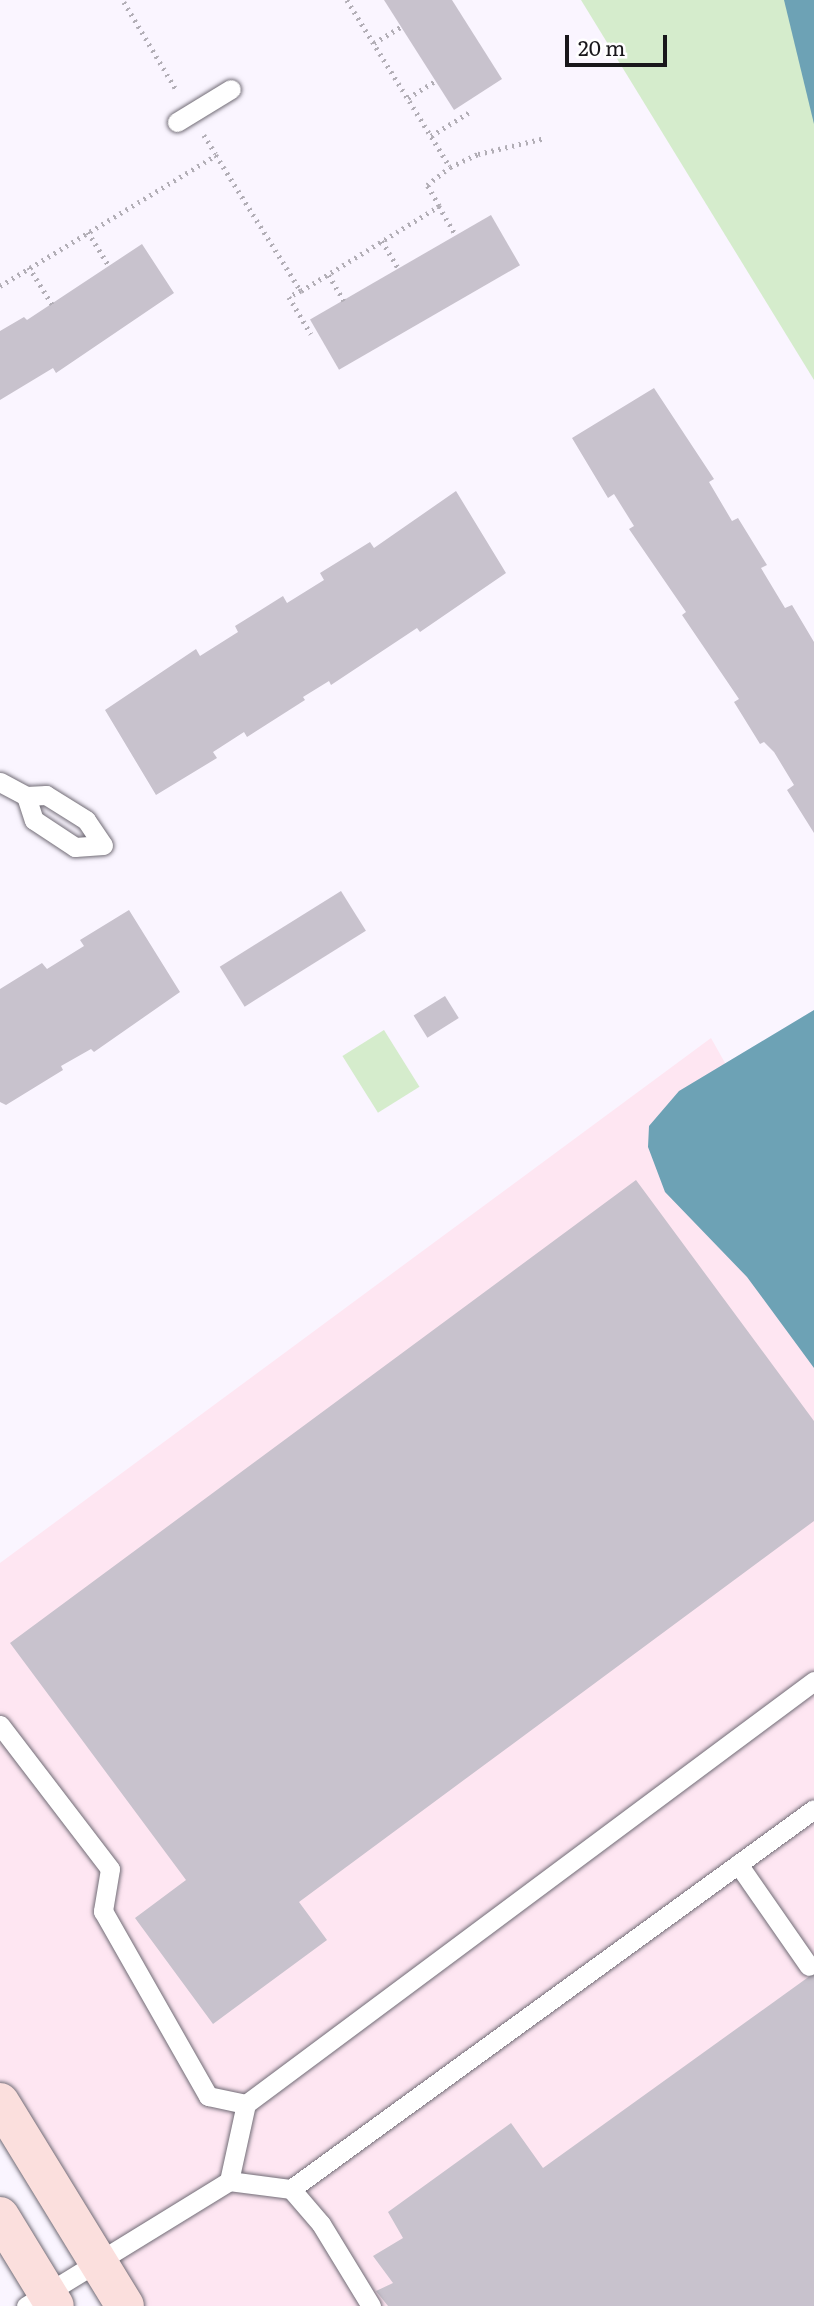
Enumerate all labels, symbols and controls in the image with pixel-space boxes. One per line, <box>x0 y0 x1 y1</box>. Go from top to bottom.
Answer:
scale bar <box>569 21 670 65</box>
text: 20 m <box>578 31 625 62</box>

